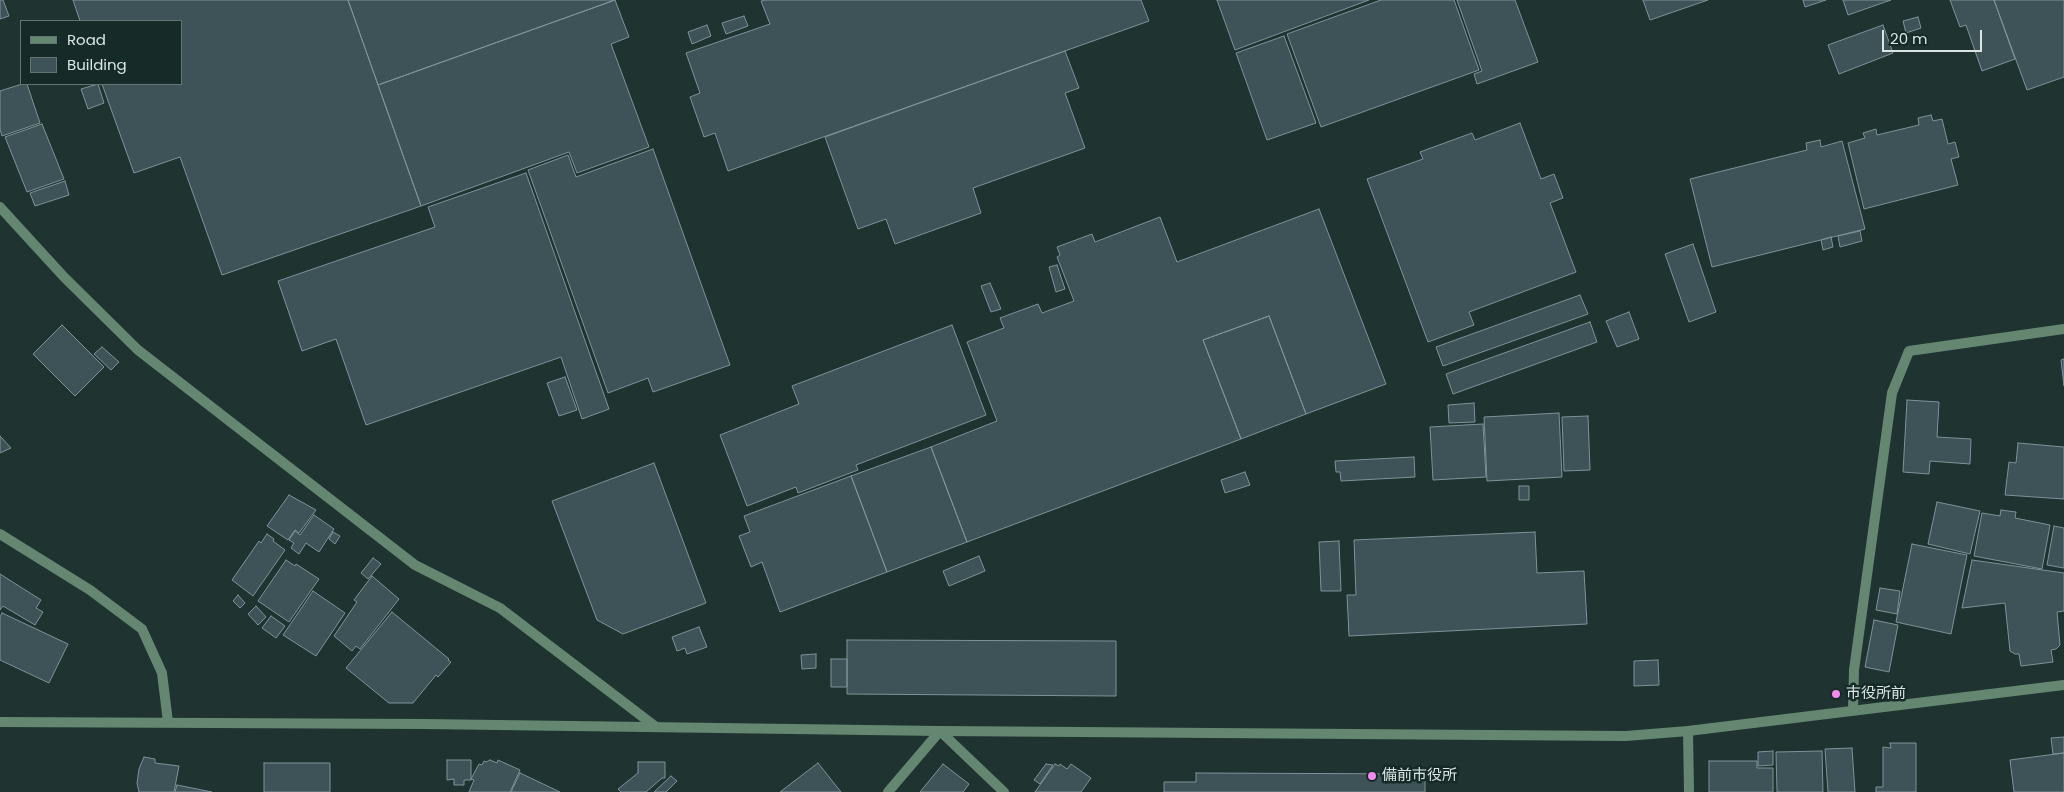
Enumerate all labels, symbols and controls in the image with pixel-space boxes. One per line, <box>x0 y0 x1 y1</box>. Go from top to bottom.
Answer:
legend <box>20 20 182 85</box>
scale bar <box>1884 20 1984 52</box>
text: 20 m <box>1890 28 1928 49</box>
text: Road <box>67 29 106 50</box>
text: Building <box>67 54 127 75</box>
place label: 市役所前 <box>1846 685 1906 703</box>
marker: 市役所前 <box>1830 688 1842 700</box>
place label: 備前市役所 <box>1382 767 1457 785</box>
marker: 備前市役所 <box>1366 770 1378 782</box>

